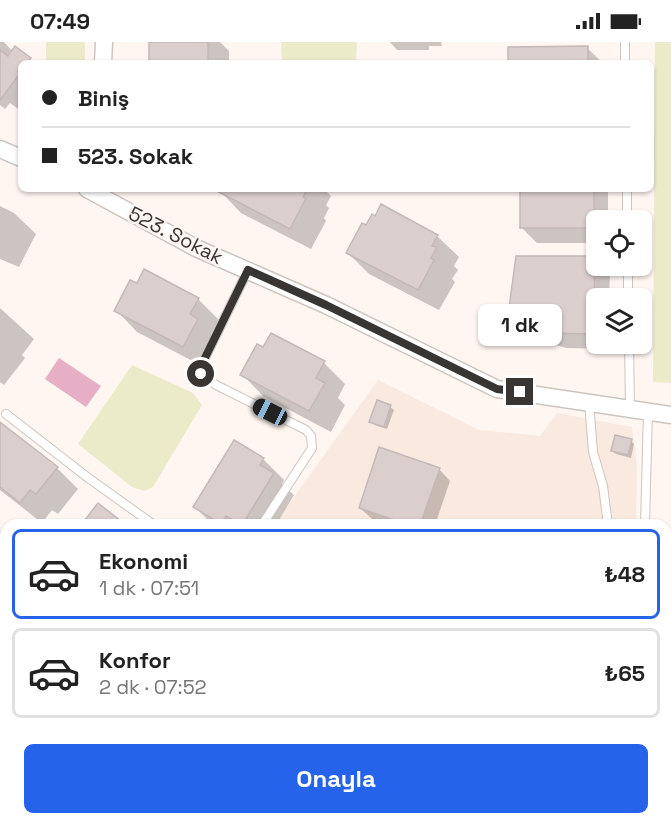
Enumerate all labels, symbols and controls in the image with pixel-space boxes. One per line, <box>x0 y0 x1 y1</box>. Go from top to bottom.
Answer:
text: 07:49 <box>30 7 90 35</box>
text: Biniş <box>78 84 129 112</box>
text: 523. Sokak <box>78 142 193 170</box>
street label: 523. Sokak <box>124 200 228 270</box>
map controls <box>586 210 652 354</box>
button: locate <box>586 210 652 276</box>
button: layers <box>586 288 652 354</box>
callout: 1 dk <box>478 305 562 347</box>
text: 1 dk <box>501 312 539 338</box>
route start <box>187 360 214 387</box>
route end <box>506 378 533 405</box>
car <box>250 396 290 428</box>
icon: car <box>27 547 81 601</box>
text: Ekonomi <box>99 547 188 575</box>
text: ₺48 <box>604 560 645 588</box>
text: 1 dk · 07:51 <box>99 575 199 601</box>
icon: car <box>27 646 81 700</box>
text: Konfor <box>99 646 171 674</box>
text: ₺65 <box>605 659 645 687</box>
text: 2 dk · 07:52 <box>99 674 207 700</box>
button: Onayla <box>24 744 648 813</box>

